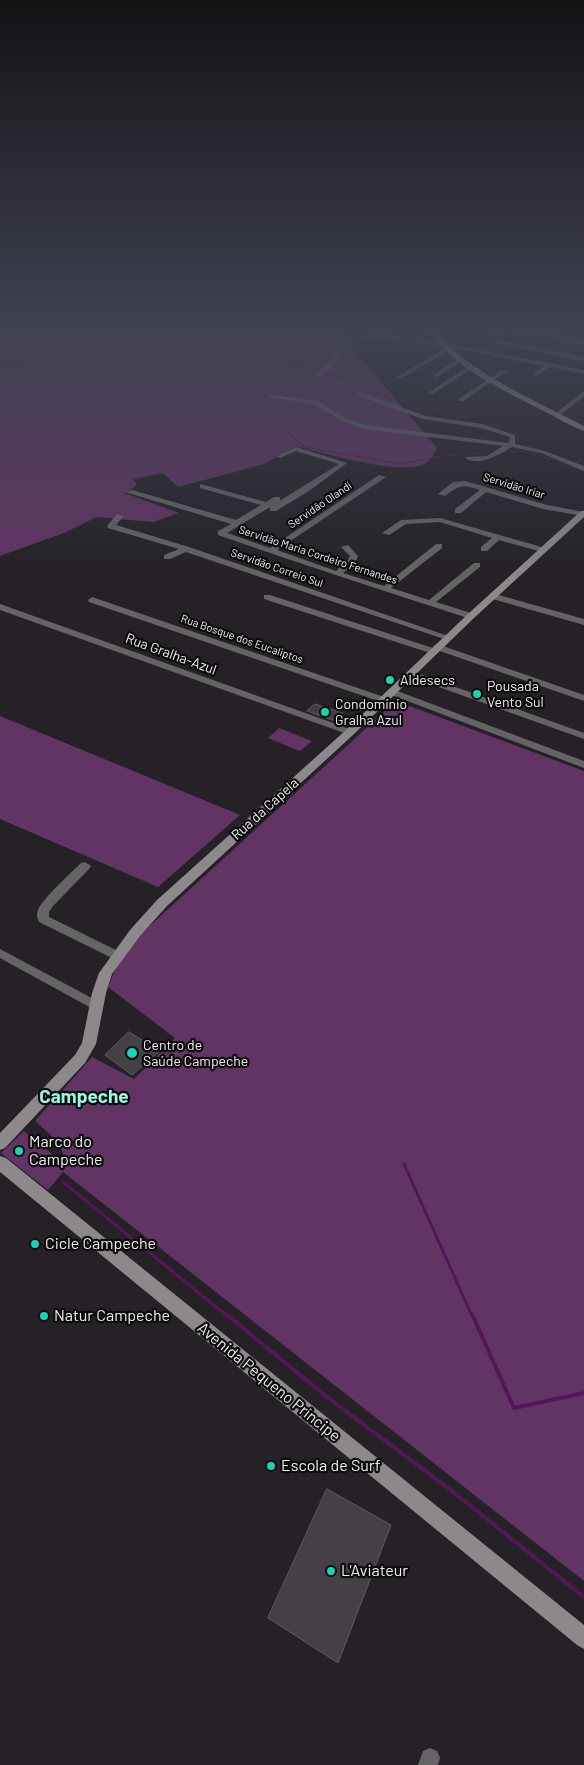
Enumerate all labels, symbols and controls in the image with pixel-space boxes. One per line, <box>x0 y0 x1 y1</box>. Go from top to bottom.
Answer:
street label: Servidão Iriar <box>482 470 546 502</box>
street label: Servidão Olandi <box>286 479 354 531</box>
street label: Servidão Maria Cordeiro Fernandes <box>237 523 399 587</box>
street label: Servidão Correio Sul <box>229 546 325 590</box>
street label: Rua Bosque dos Eucaliptos <box>179 612 305 666</box>
street label: Rua Gralha-Azul <box>123 630 219 678</box>
place label: Aldesecs <box>400 672 455 688</box>
marker: Aldesecs <box>384 674 396 686</box>
place label: Pousada Vento Sul <box>487 678 544 710</box>
marker: Pousada Vento Sul <box>471 688 483 700</box>
place label: Condomínio Gralha Azul <box>335 696 407 729</box>
marker: Condomínio Gralha Azul <box>319 706 331 718</box>
street label: Rua da Capela <box>228 774 302 844</box>
place label: Centro de Saúde Campeche <box>143 1037 248 1070</box>
marker: Centro de Saúde Campeche <box>125 1046 139 1060</box>
district label: Campeche <box>39 1086 129 1108</box>
place label: Marco do Campeche <box>29 1132 103 1170</box>
marker: Marco do Campeche <box>13 1145 25 1157</box>
place label: Cicle Campeche <box>45 1234 156 1254</box>
marker: Cicle Campeche <box>29 1238 41 1250</box>
place label: Natur Campeche <box>54 1306 170 1326</box>
marker: Natur Campeche <box>38 1310 50 1322</box>
street label: Avenida Pequeno Príncipe <box>193 1318 345 1446</box>
place label: Escola de Surf <box>281 1456 381 1476</box>
marker: Escola de Surf <box>265 1460 277 1472</box>
place label: L'Aviateur <box>341 1561 408 1581</box>
marker: L'Aviateur <box>325 1565 337 1577</box>

